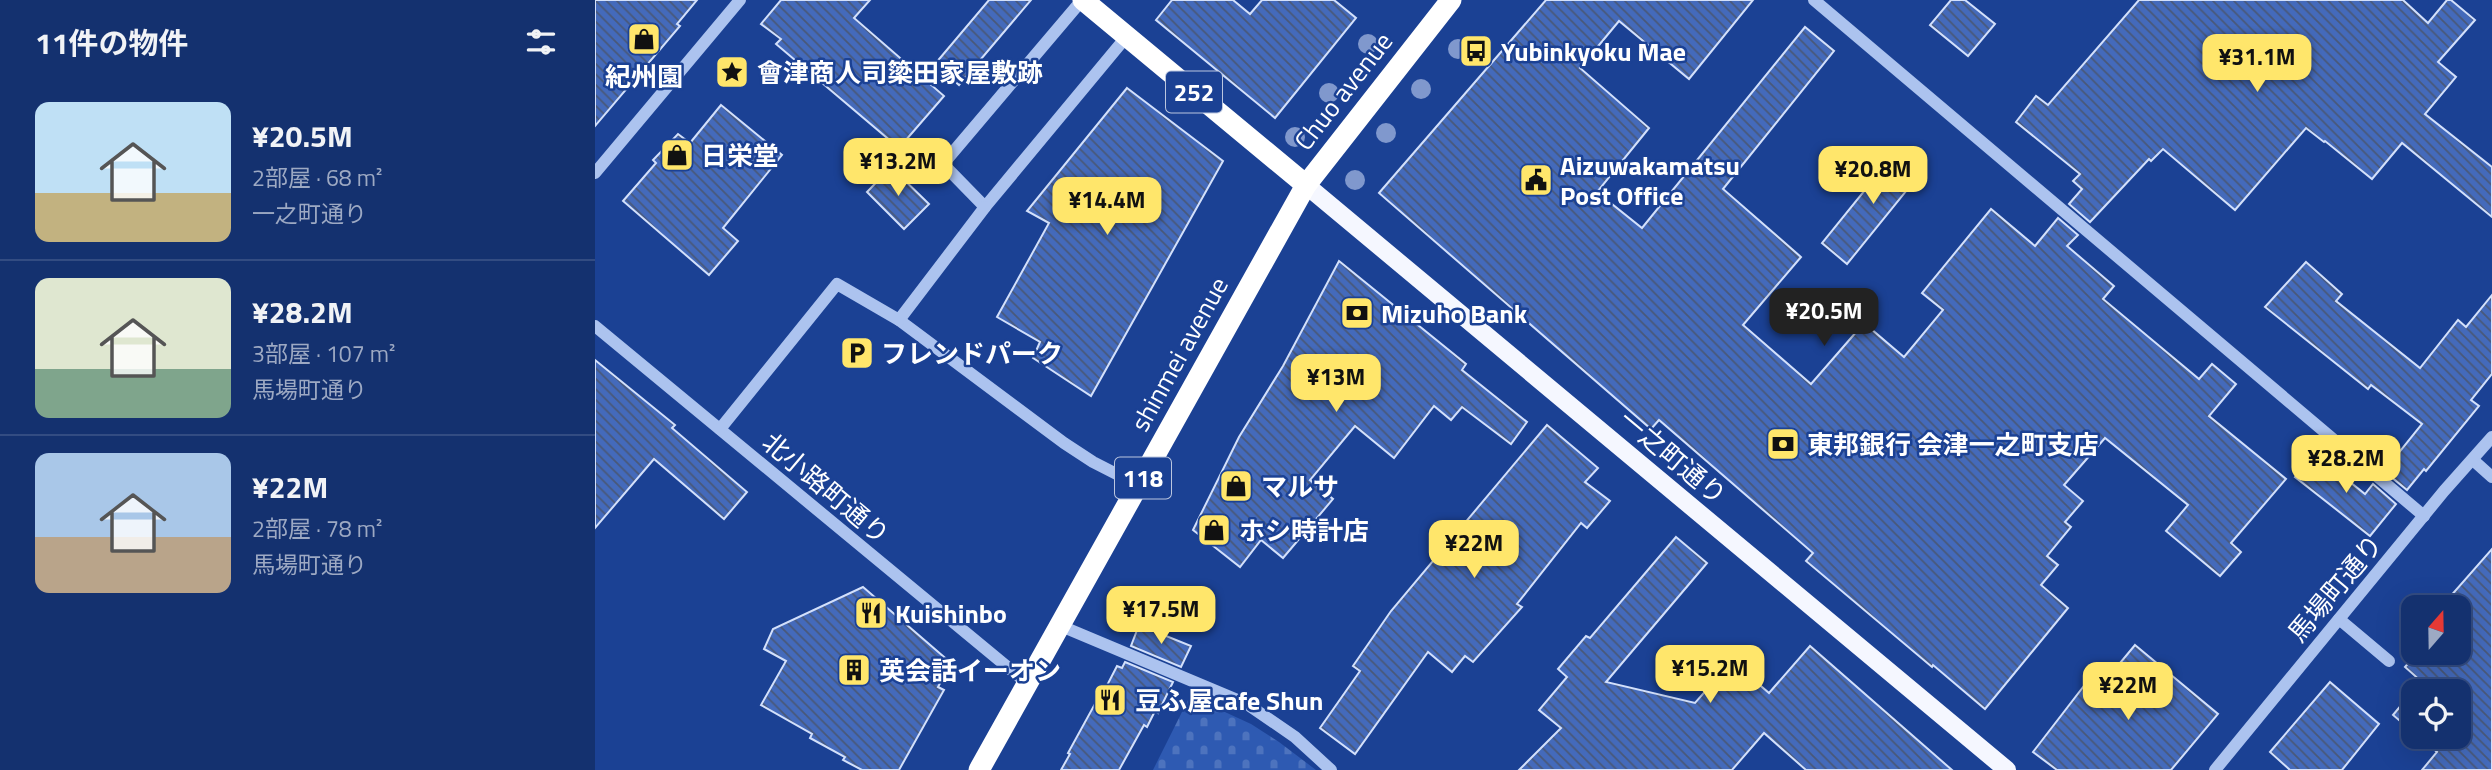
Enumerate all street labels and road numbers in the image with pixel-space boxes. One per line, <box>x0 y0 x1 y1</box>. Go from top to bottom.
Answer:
street label: Chuo avenue <box>1284 24 1402 158</box>
road number: 252 <box>1166 72 1222 112</box>
street label: shinmei avenue <box>1120 270 1238 438</box>
street label: 一之町通り <box>1611 400 1735 514</box>
street label: 北小路町通り <box>754 423 898 553</box>
road number: 118 <box>1115 458 1171 499</box>
street label: 馬場町通り <box>2278 526 2392 650</box>

